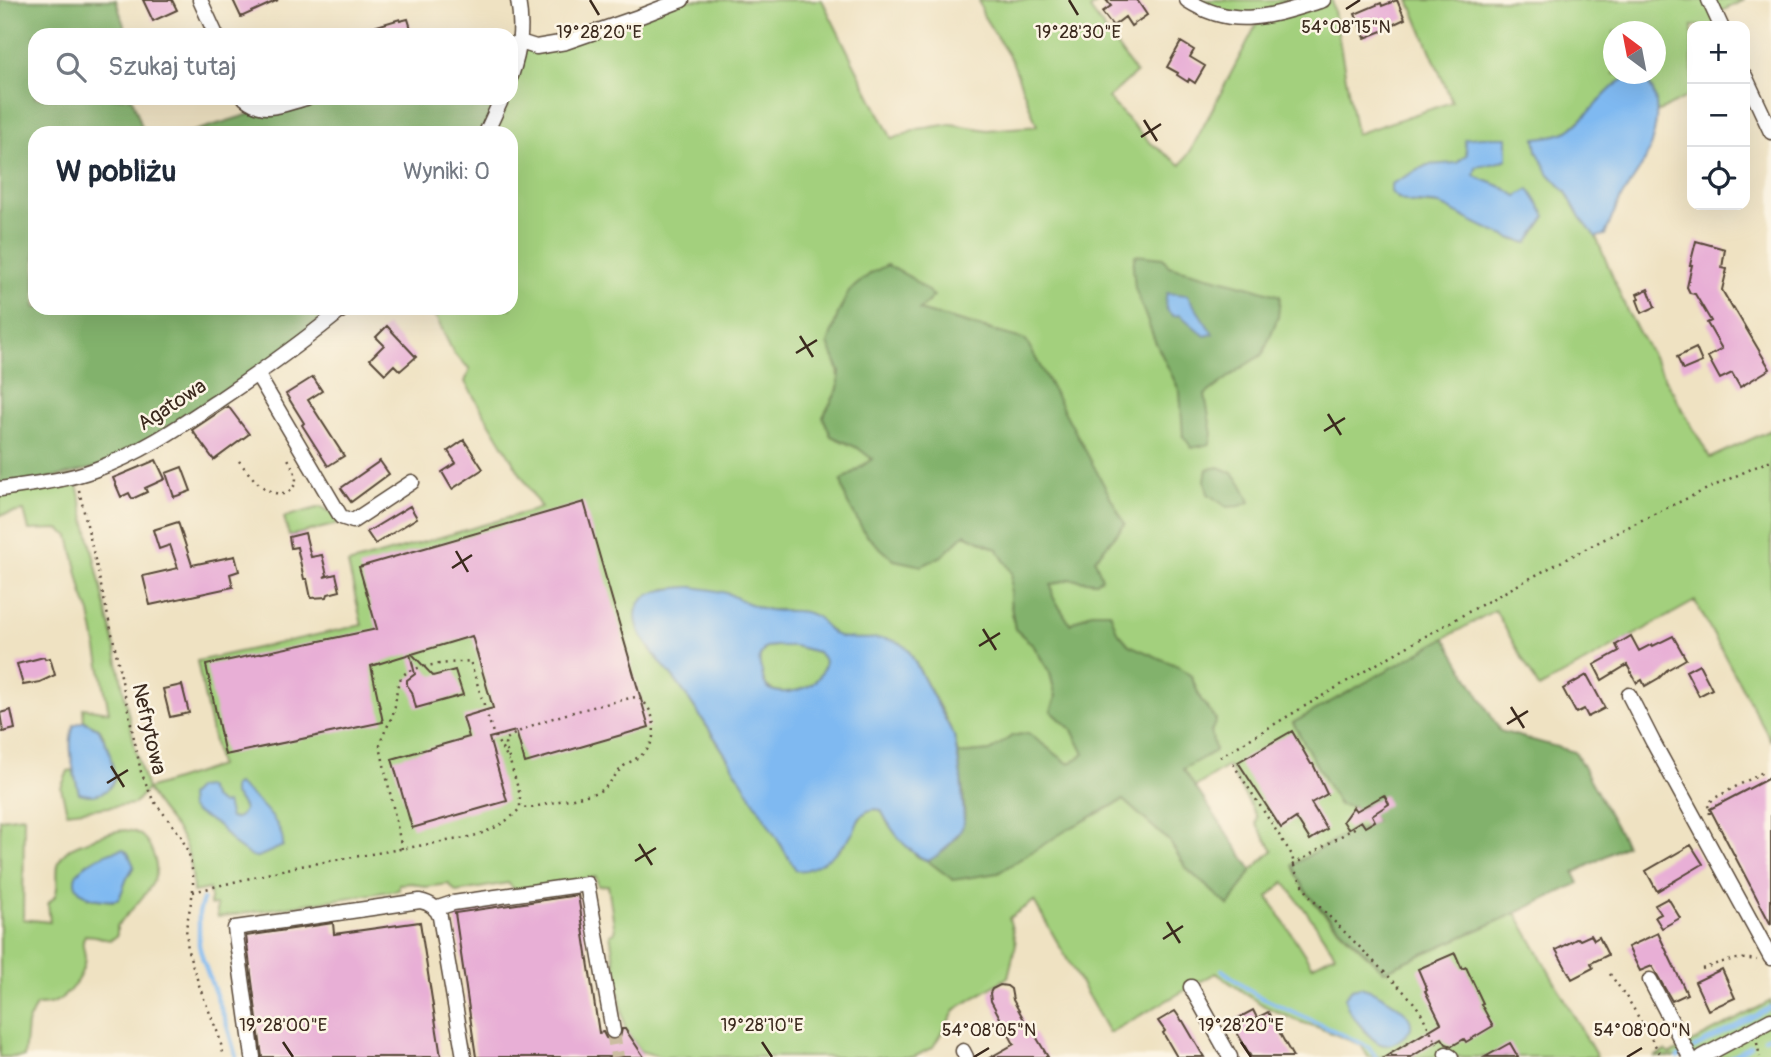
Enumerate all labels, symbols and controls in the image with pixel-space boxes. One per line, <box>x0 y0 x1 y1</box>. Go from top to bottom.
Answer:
text: 54°08'15"N <box>1301 16 1391 39</box>
text: 19°28'20"E <box>556 21 642 44</box>
text: 19°28'30"E <box>1035 21 1121 44</box>
north arrow <box>1603 21 1666 84</box>
map controls <box>1687 21 1750 210</box>
button: + <box>1687 21 1750 84</box>
search box <box>28 28 518 105</box>
icon: search <box>52 48 90 86</box>
text: Szukaj tutaj <box>108 51 236 83</box>
button: − <box>1687 84 1750 147</box>
button: locate <box>1687 147 1750 210</box>
text: W pobliżu <box>56 153 176 190</box>
text: Wyniki: 0 <box>403 157 490 186</box>
street label: Agatowa <box>132 373 212 437</box>
street label: Nefrytowa <box>125 681 173 777</box>
text: 19°28'00"E <box>239 1014 327 1037</box>
text: 19°28'10"E <box>721 1014 803 1037</box>
text: 19°28'20"E <box>1198 1014 1284 1037</box>
text: 54°08'05"N <box>942 1019 1036 1042</box>
text: 54°08'00"N <box>1593 1019 1691 1042</box>

